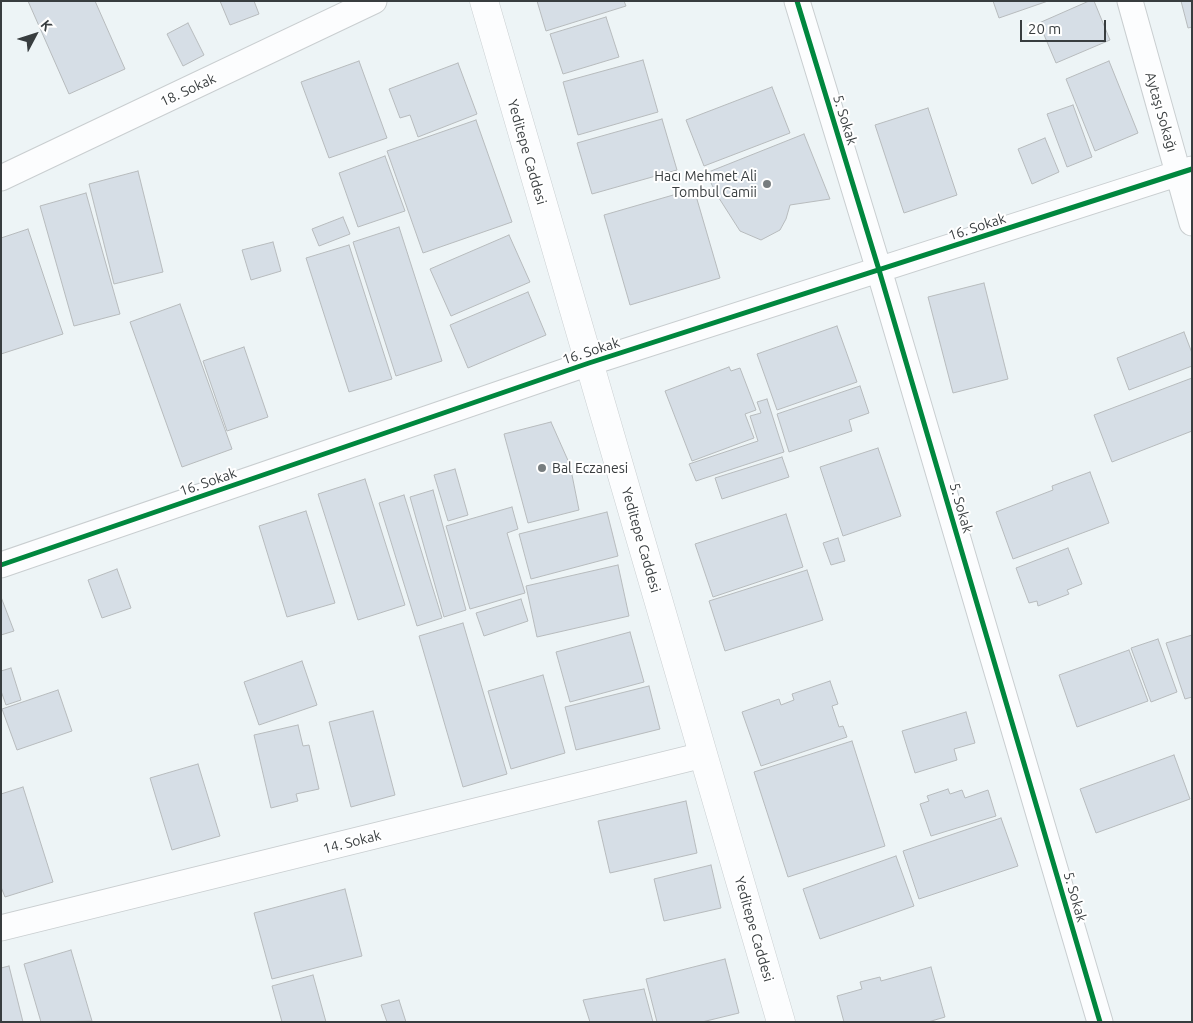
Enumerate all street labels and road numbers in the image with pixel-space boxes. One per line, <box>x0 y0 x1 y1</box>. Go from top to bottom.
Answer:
street label: 18. Sokak <box>158 70 218 110</box>
street label: Aytaşı Sokağı <box>1142 70 1180 154</box>
street label: 5. Sokak <box>829 93 861 147</box>
street label: Yeditepe Caddesi <box>504 98 550 206</box>
street label: 16. Sokak <box>946 210 1008 244</box>
street label: 16. Sokak <box>560 334 622 368</box>
street label: 16. Sokak <box>177 464 239 500</box>
street label: 5. Sokak <box>946 481 976 535</box>
street label: Yeditepe Caddesi <box>618 486 664 594</box>
street label: 14. Sokak <box>321 827 383 857</box>
street label: 5. Sokak <box>1060 870 1090 924</box>
street label: Yeditepe Caddesi <box>731 875 777 983</box>

